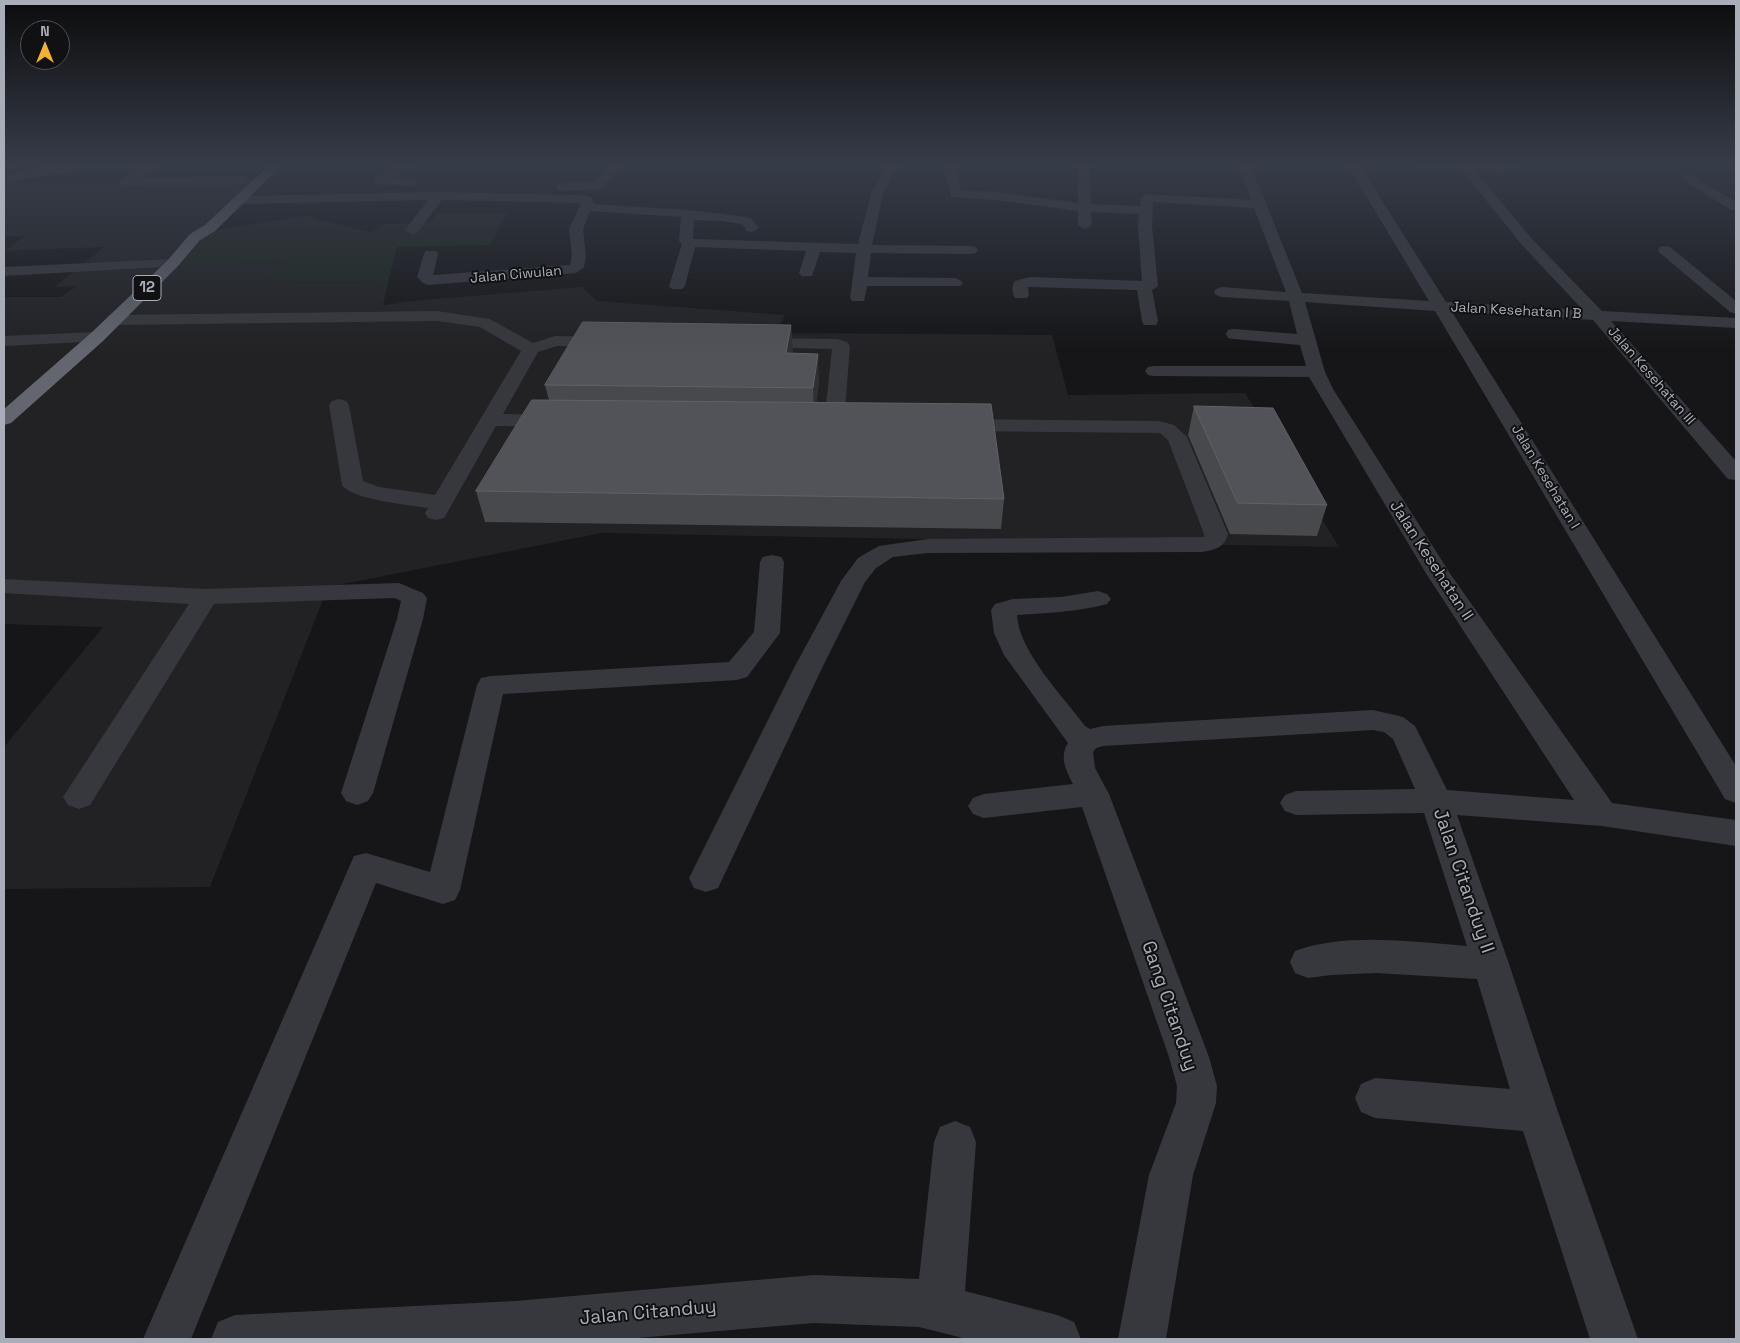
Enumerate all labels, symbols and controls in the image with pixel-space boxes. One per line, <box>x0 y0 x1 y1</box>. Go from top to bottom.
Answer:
north arrow <box>20 20 70 70</box>
text: N <box>40 22 50 40</box>
street label: Jalan Ciwulan <box>469 263 563 287</box>
road number: 12 <box>133 276 161 300</box>
street label: Jalan Kesehatan I B <box>1450 299 1582 323</box>
street label: Jalan Kesehatan III <box>1604 323 1698 429</box>
street label: Jalan Kesehatan I <box>1507 422 1583 532</box>
street label: Jalan Kesehatan II <box>1385 498 1477 624</box>
street label: Jalan Citanduy II <box>1428 806 1498 956</box>
street label: Gang Citanduy <box>1136 938 1202 1074</box>
street label: Jalan Citanduy <box>579 1296 717 1330</box>

